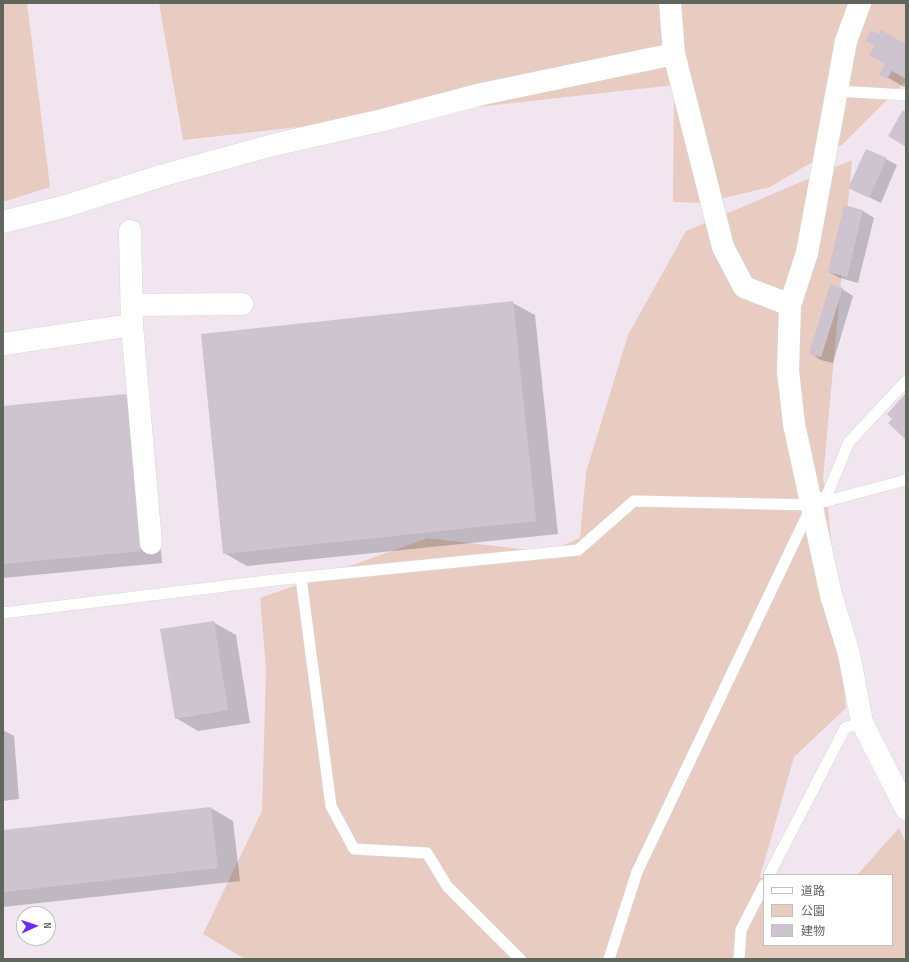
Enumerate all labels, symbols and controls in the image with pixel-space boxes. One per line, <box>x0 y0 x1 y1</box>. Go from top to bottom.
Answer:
legend <box>763 874 893 946</box>
text: 道路 <box>801 884 825 899</box>
text: 公園 <box>801 904 825 919</box>
north arrow <box>16 906 56 946</box>
text: N <box>41 922 54 929</box>
text: 建物 <box>801 924 825 939</box>

